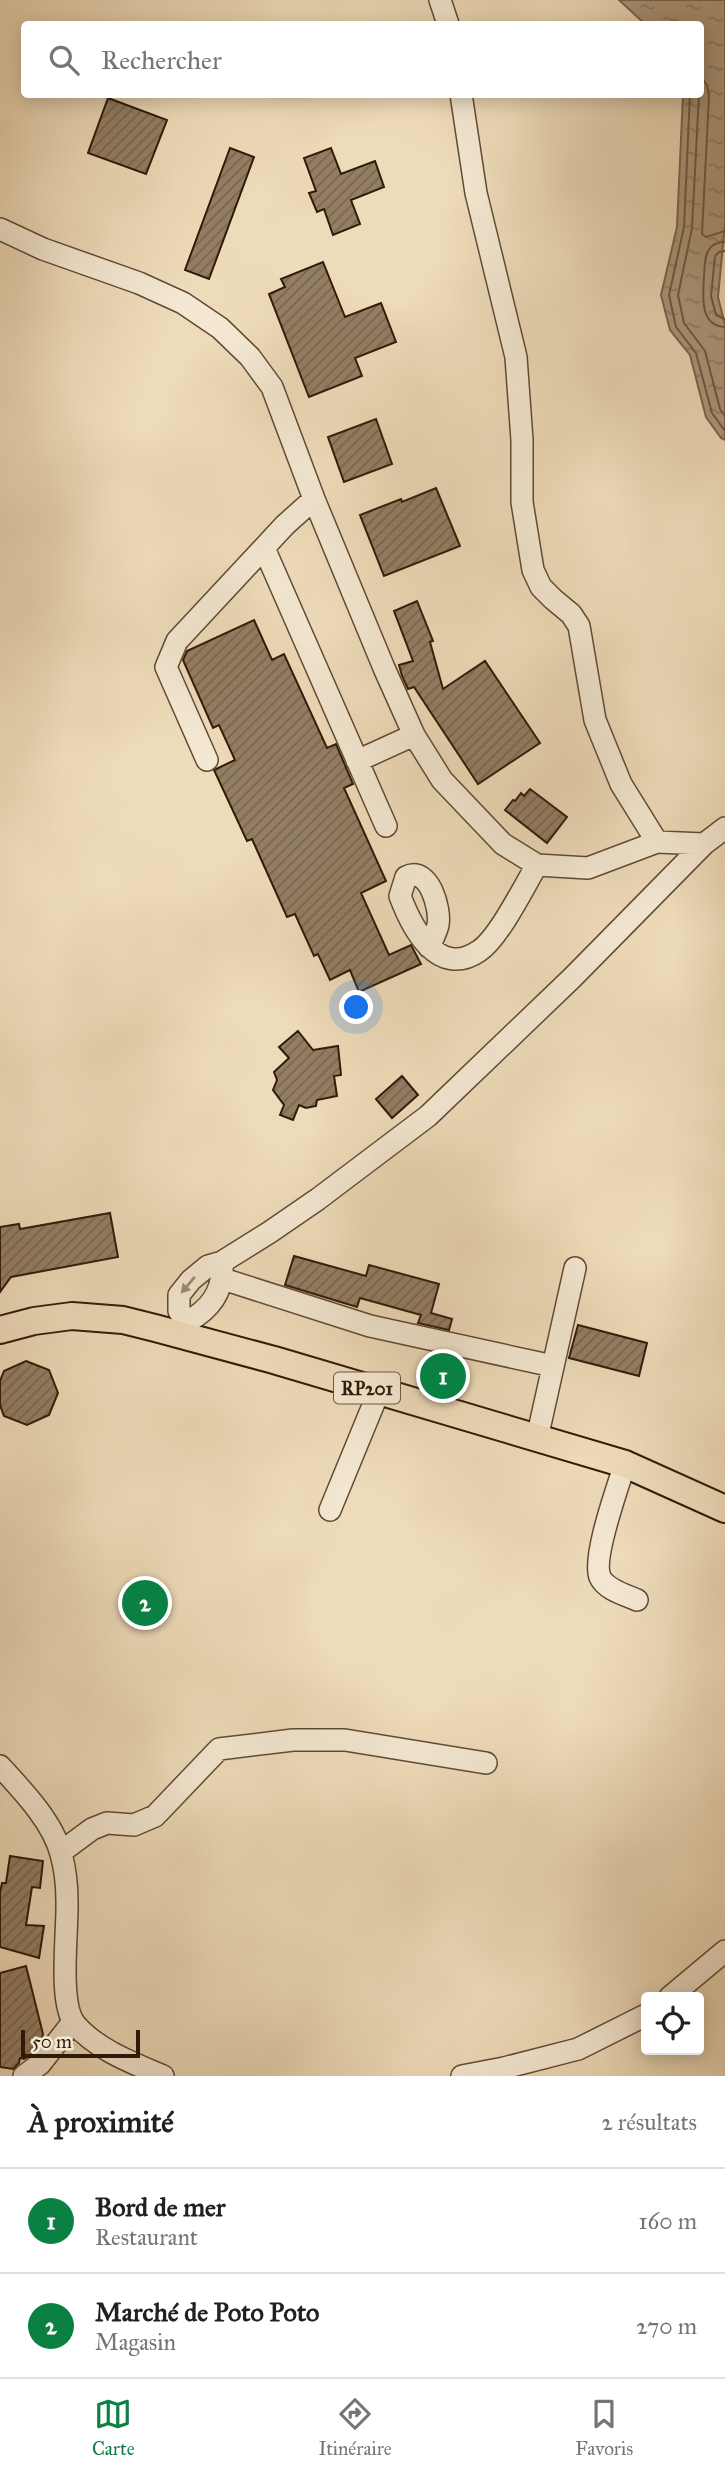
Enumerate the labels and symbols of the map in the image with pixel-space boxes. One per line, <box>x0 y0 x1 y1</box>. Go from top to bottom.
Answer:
your location <box>339 990 373 1024</box>
one-way arrow <box>180 1276 196 1294</box>
pin: 1 <box>420 1350 466 1402</box>
road number: RP201 <box>334 1372 400 1404</box>
pin: 2 <box>122 1577 168 1629</box>
scale bar <box>21 2027 140 2059</box>

